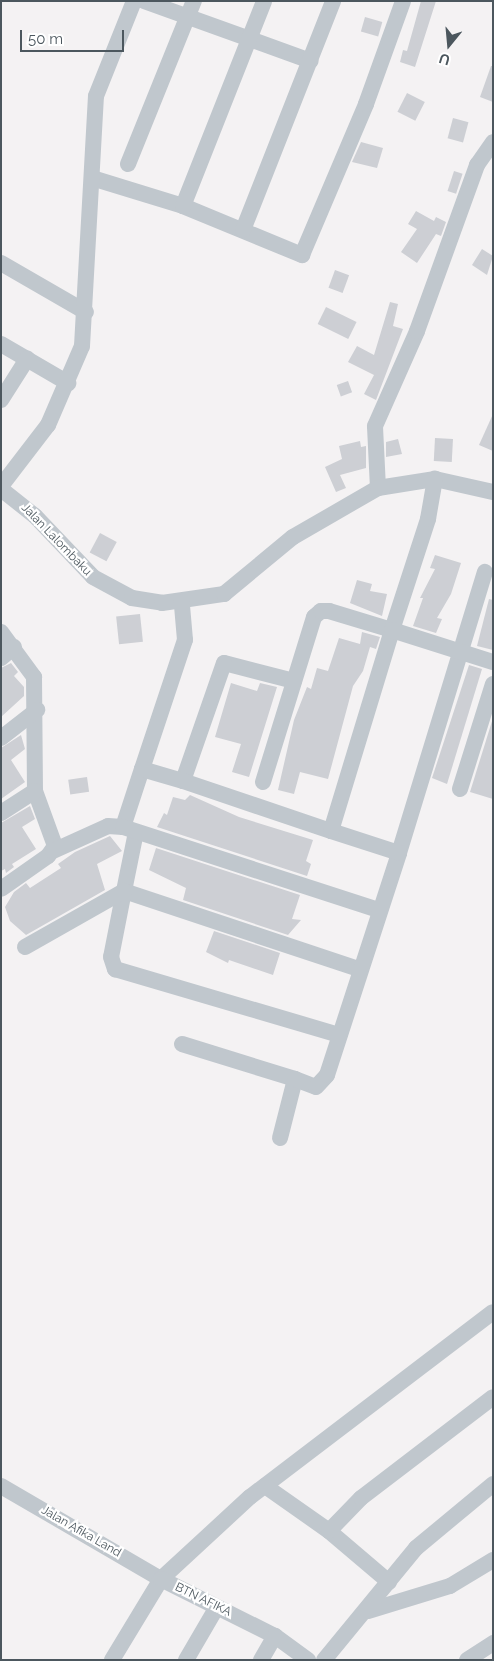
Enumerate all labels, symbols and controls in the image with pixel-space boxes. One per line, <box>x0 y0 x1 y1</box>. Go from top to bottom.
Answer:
scale bar <box>22 20 126 52</box>
north arrow <box>424 20 474 70</box>
text: 50 m <box>28 30 63 48</box>
text: U <box>437 50 452 69</box>
street label: Jalan Lalombaku <box>18 501 94 579</box>
street label: Jalan Afika Land <box>38 1503 124 1561</box>
street label: BTN AFIKA <box>172 1580 234 1620</box>

